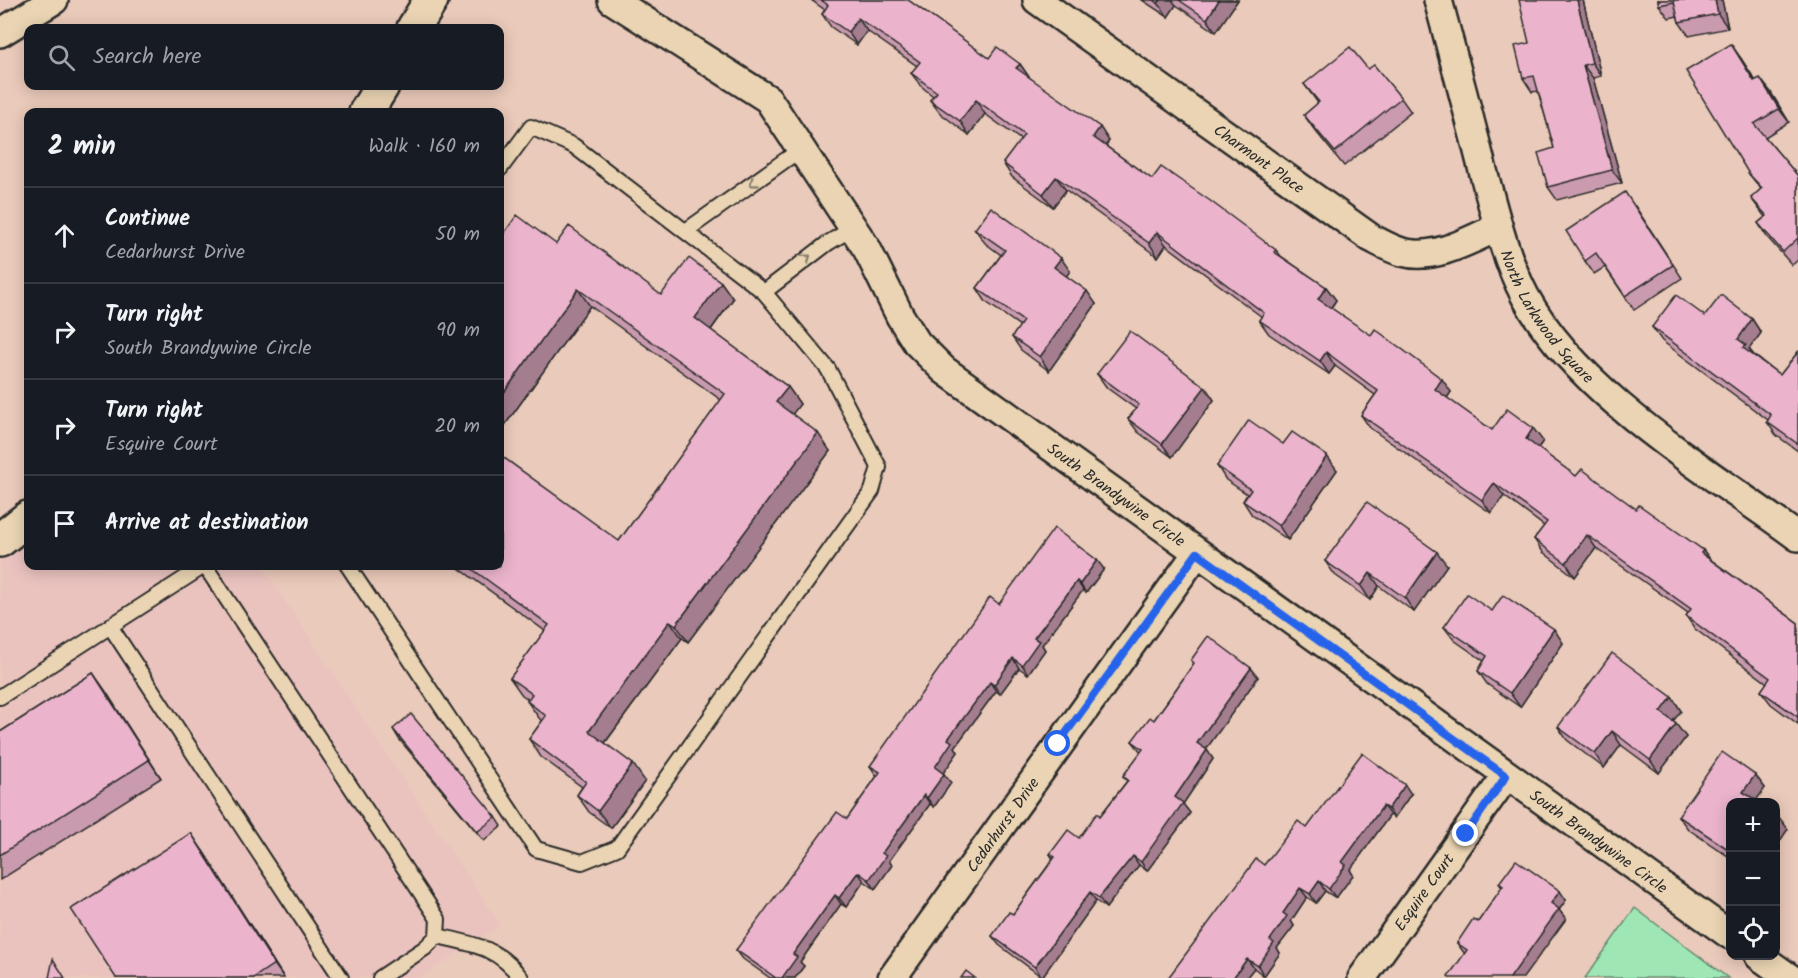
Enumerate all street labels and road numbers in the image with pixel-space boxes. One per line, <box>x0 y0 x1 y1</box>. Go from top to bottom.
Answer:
street label: Charmont Place <box>1208 119 1309 201</box>
street label: North Larkwood Square <box>1493 247 1599 390</box>
street label: South Brandywine Circle <box>1041 437 1190 554</box>
street label: Cedarhurst Drive <box>961 773 1046 878</box>
street label: South Brandywine Circle <box>1524 784 1673 901</box>
street label: Esquire Court <box>1388 848 1462 937</box>

